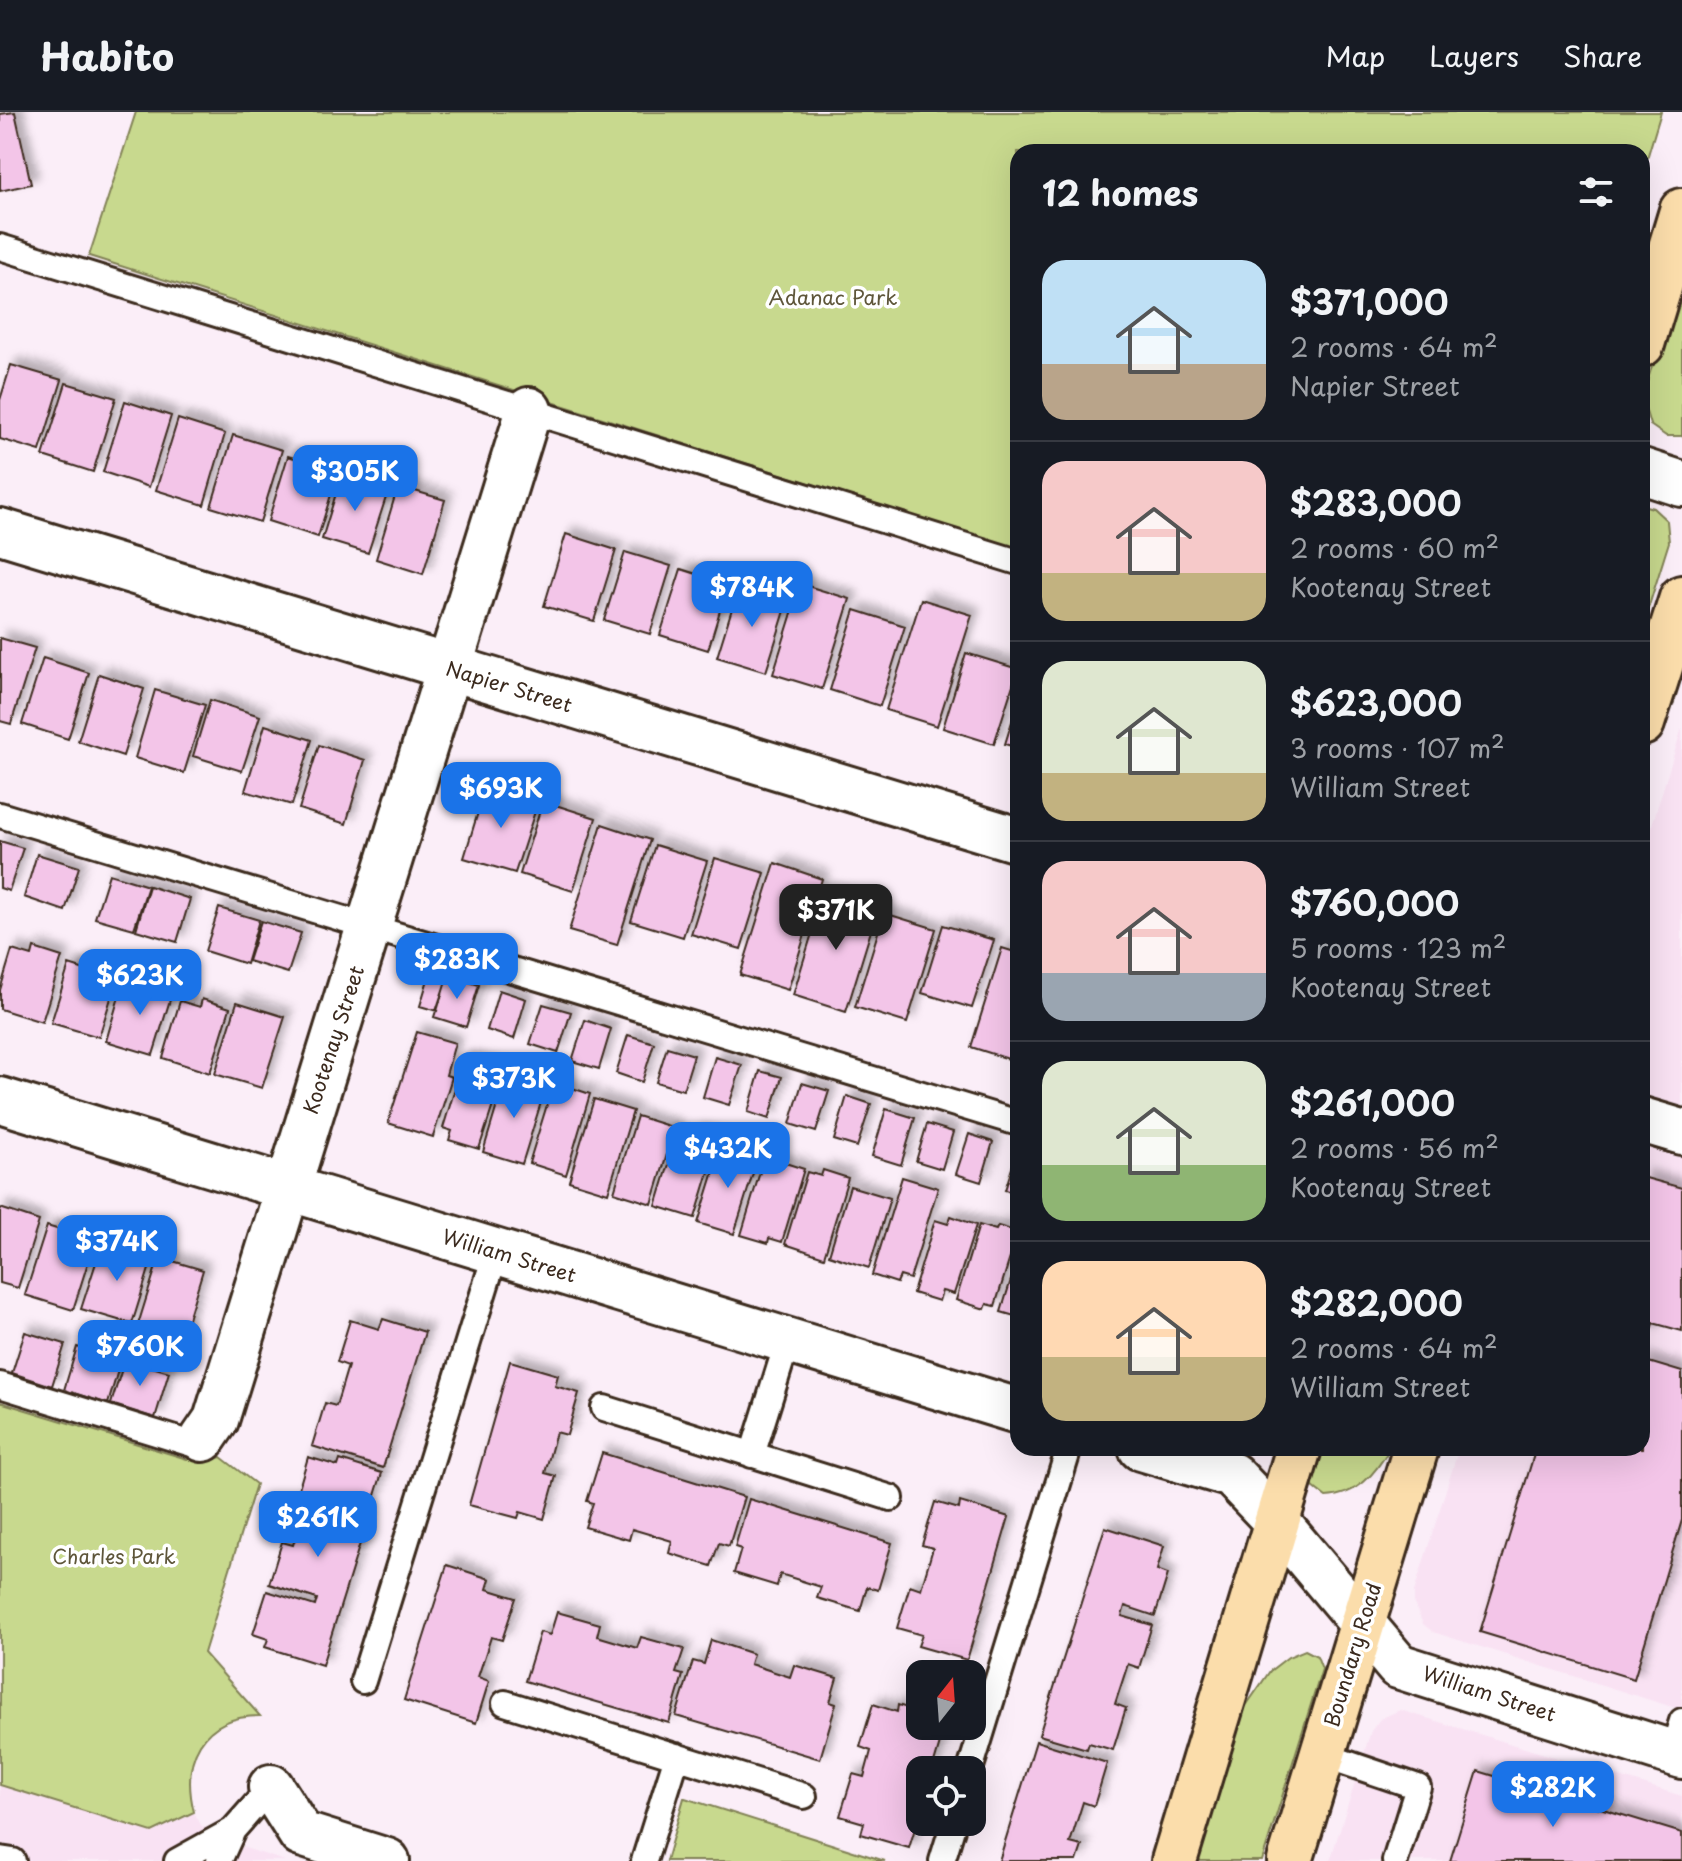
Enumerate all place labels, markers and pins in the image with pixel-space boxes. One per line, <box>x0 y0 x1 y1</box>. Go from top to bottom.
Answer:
pin: $305K <box>299 445 411 513</box>
pin: $784K <box>696 561 808 629</box>
pin: $693K <box>445 762 557 830</box>
pin: $371K <box>780 884 892 952</box>
pin: $283K <box>401 933 513 1001</box>
pin: $623K <box>84 949 196 1017</box>
pin: $373K <box>458 1052 570 1120</box>
pin: $432K <box>672 1122 784 1190</box>
pin: $374K <box>61 1215 173 1283</box>
pin: $760K <box>84 1320 196 1388</box>
pin: $261K <box>262 1491 374 1559</box>
pin: $282K <box>1497 1761 1609 1829</box>

